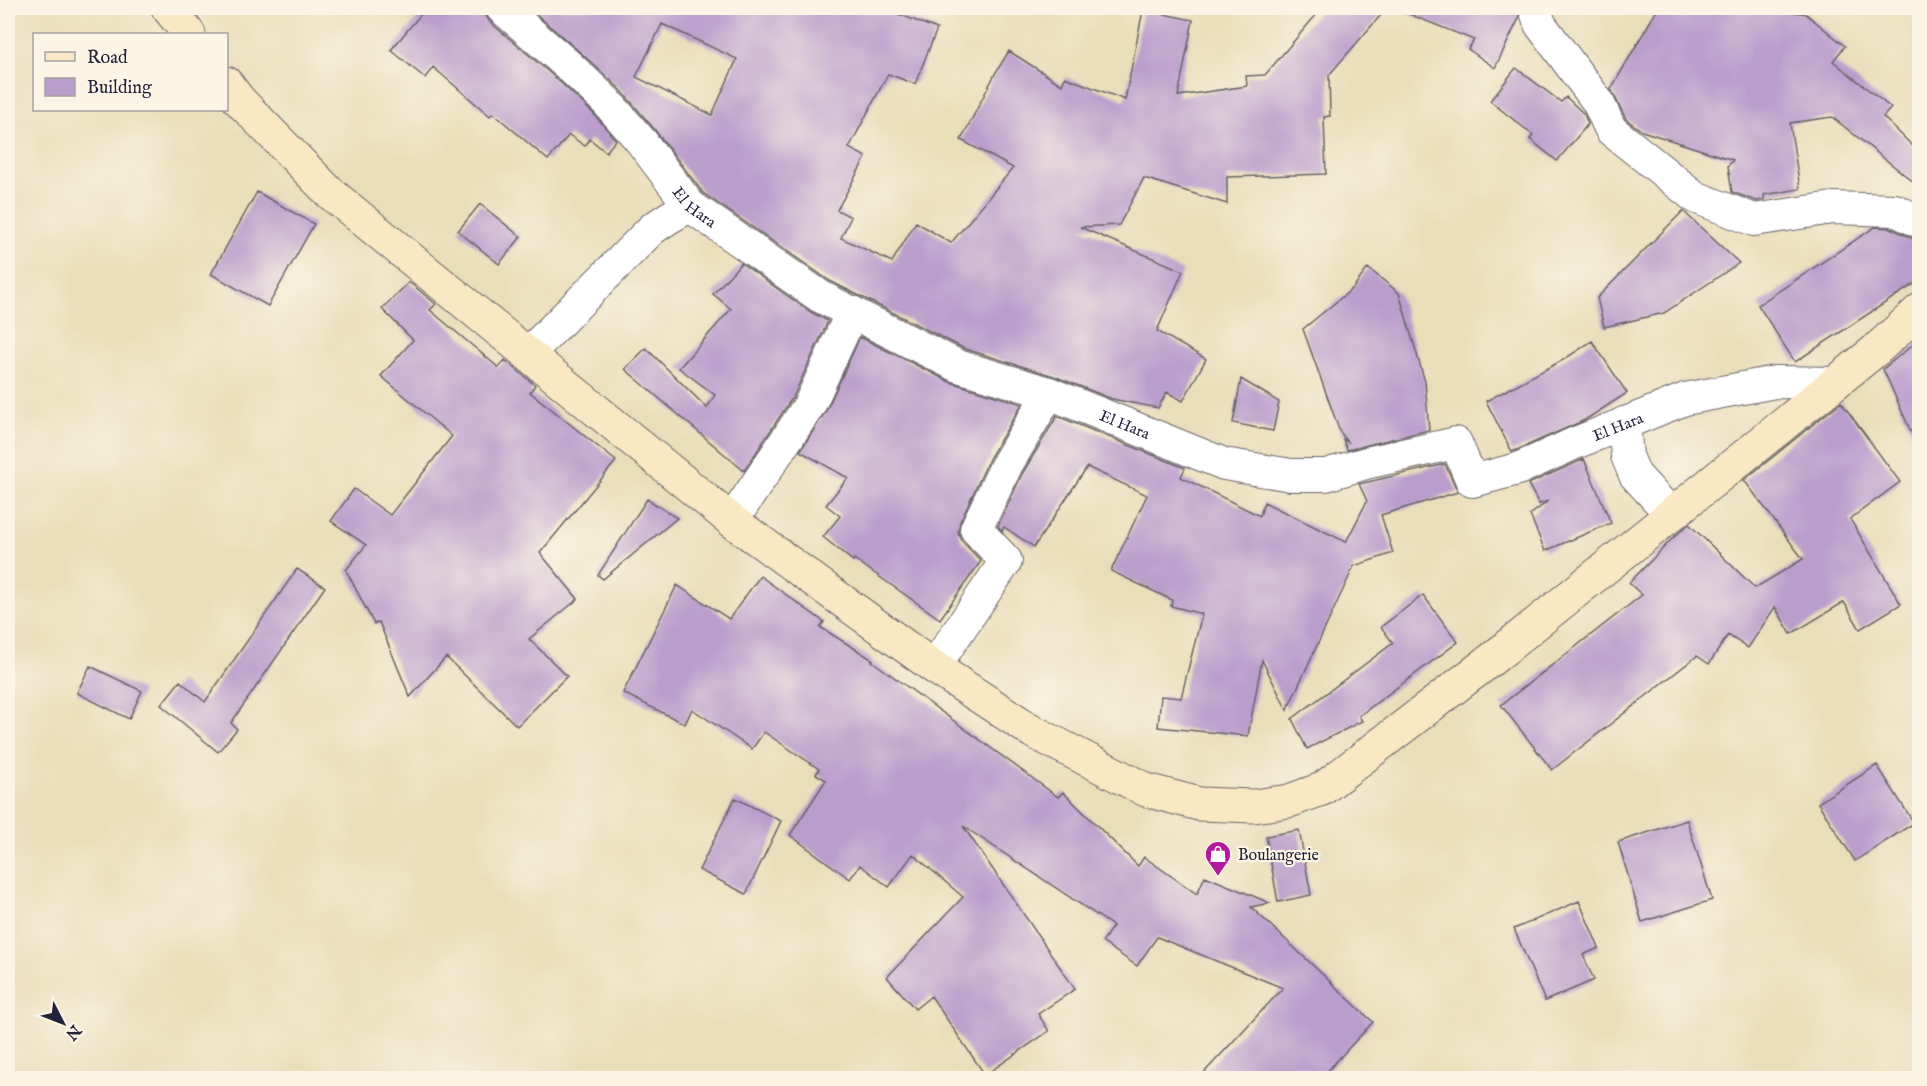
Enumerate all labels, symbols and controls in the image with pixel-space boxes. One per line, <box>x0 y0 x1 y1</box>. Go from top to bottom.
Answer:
legend <box>33 33 228 111</box>
text: Road <box>87 47 128 70</box>
text: Building <box>87 77 152 100</box>
street label: El Hara <box>667 183 719 233</box>
street label: El Hara <box>1096 407 1152 445</box>
street label: El Hara <box>1590 409 1647 447</box>
shop icon: Boulangerie <box>1203 839 1233 877</box>
place label: Boulangerie <box>1238 846 1319 866</box>
north arrow <box>33 993 93 1053</box>
text: N <box>60 1019 85 1044</box>

